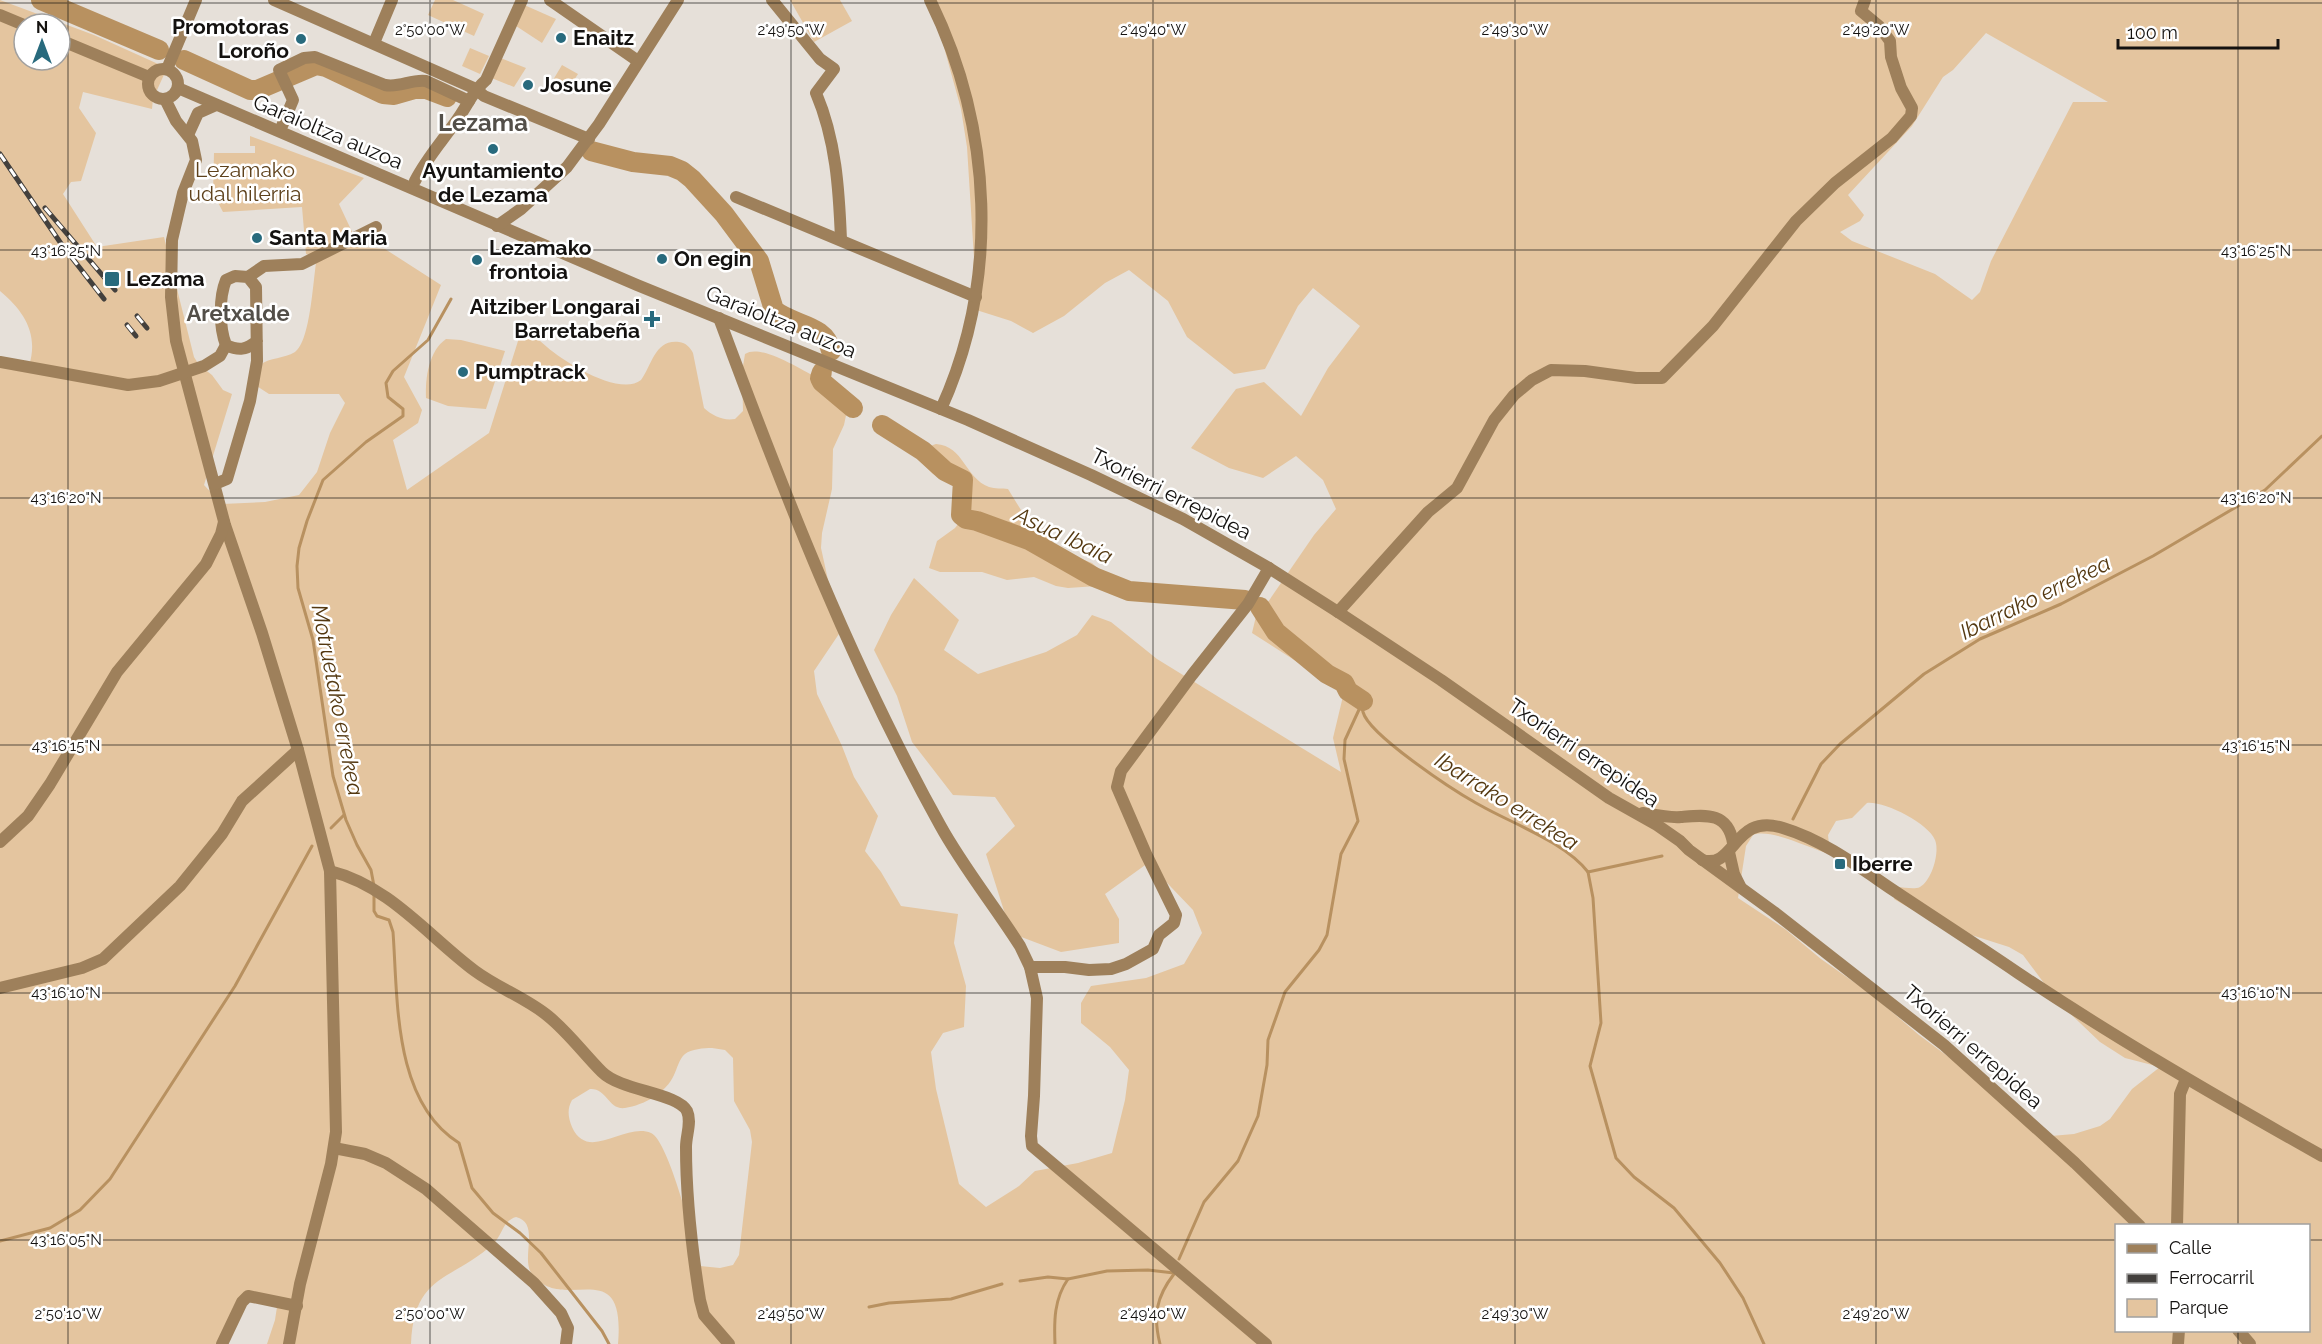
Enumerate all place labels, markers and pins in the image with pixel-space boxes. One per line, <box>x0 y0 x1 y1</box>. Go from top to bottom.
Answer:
place label: Promotoras Loroño <box>172 14 289 63</box>
place label: Enaitz <box>573 25 634 50</box>
marker: Enaitz <box>554 31 568 45</box>
marker: Promotoras Loroño <box>294 32 308 46</box>
place label: Josune <box>540 72 612 97</box>
marker: Josune <box>521 78 535 92</box>
marker: Ayuntamiento de Lezama <box>486 142 500 156</box>
place label: Ayuntamiento de Lezama <box>422 158 564 207</box>
place label: Santa Maria <box>269 225 387 250</box>
marker: Santa Maria <box>250 231 264 245</box>
place label: Lezamako frontoia <box>489 235 592 284</box>
place label: On egin <box>674 246 751 271</box>
marker: On egin <box>655 252 669 266</box>
marker: Lezamako frontoia <box>470 253 484 267</box>
place label: Lezama <box>126 266 205 291</box>
marker: Lezama <box>103 270 121 288</box>
place label: Aitziber Longarai Barretabeña <box>470 294 640 343</box>
marker: Aitziber Longarai Barretabeña <box>645 312 659 326</box>
place label: Pumptrack <box>475 359 586 384</box>
marker: Pumptrack <box>456 365 470 379</box>
place label: Iberre <box>1852 851 1913 876</box>
marker: Iberre <box>1833 857 1847 871</box>

